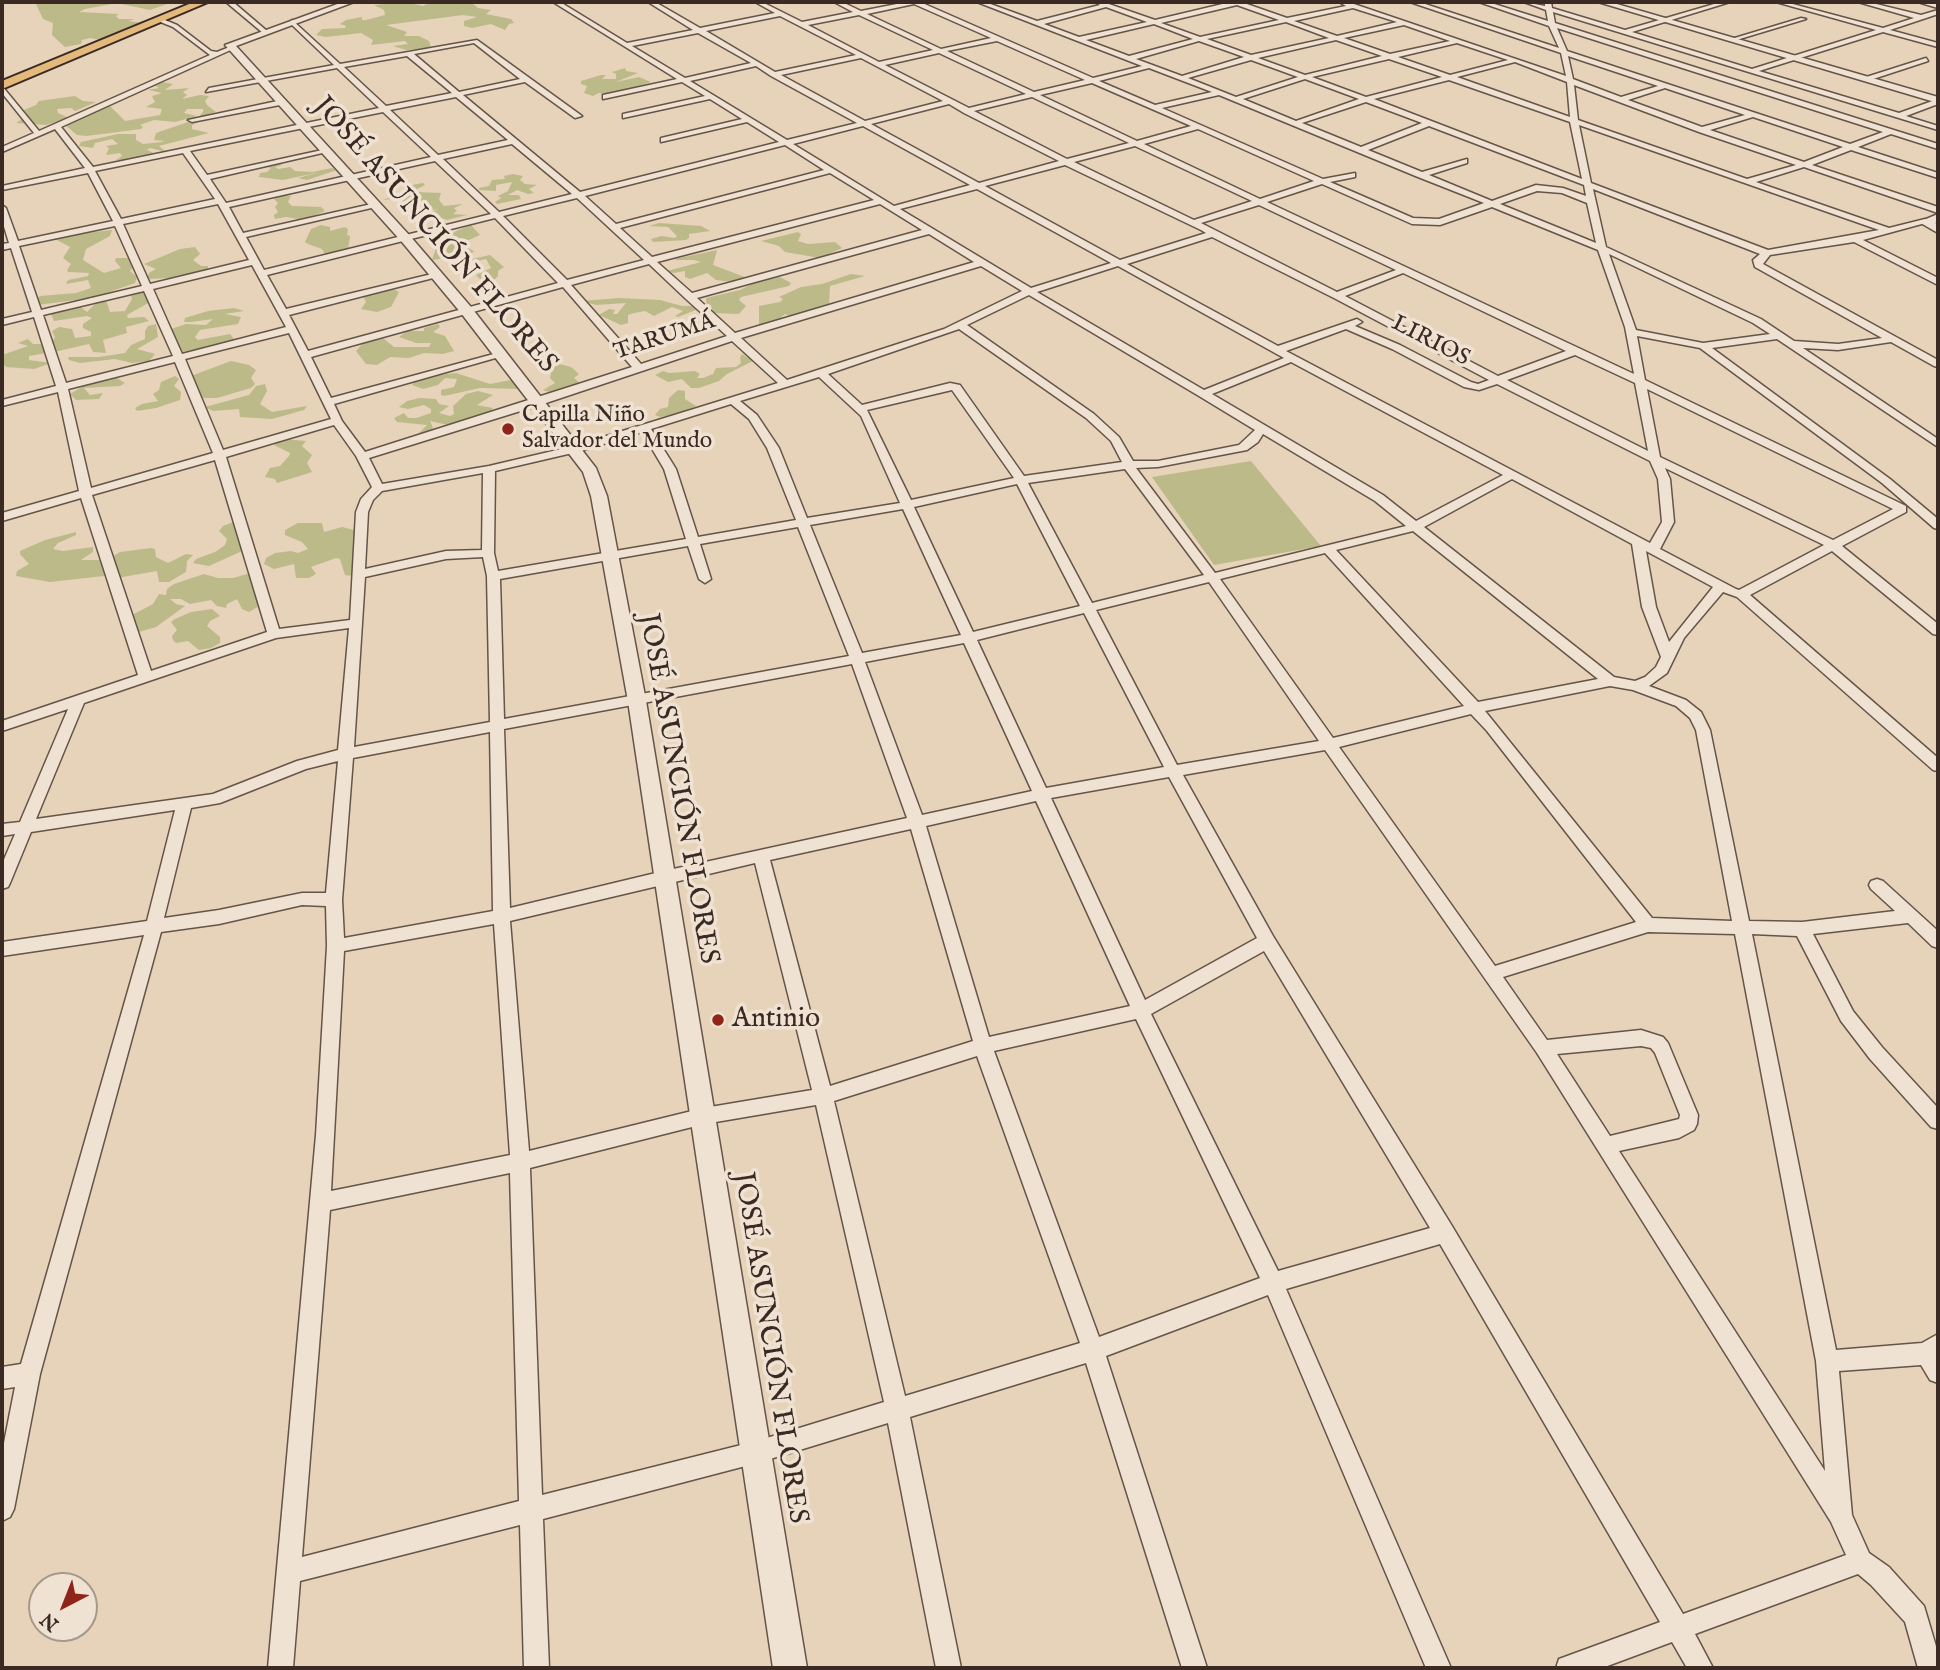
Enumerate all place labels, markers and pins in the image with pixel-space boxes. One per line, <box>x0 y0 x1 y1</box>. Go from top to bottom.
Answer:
place label: Capilla Niño Salvador del Mundo <box>522 402 712 456</box>
marker: Capilla Niño Salvador del Mundo <box>500 421 516 437</box>
place label: Antinio <box>732 1003 820 1037</box>
marker: Antinio <box>710 1012 726 1028</box>

